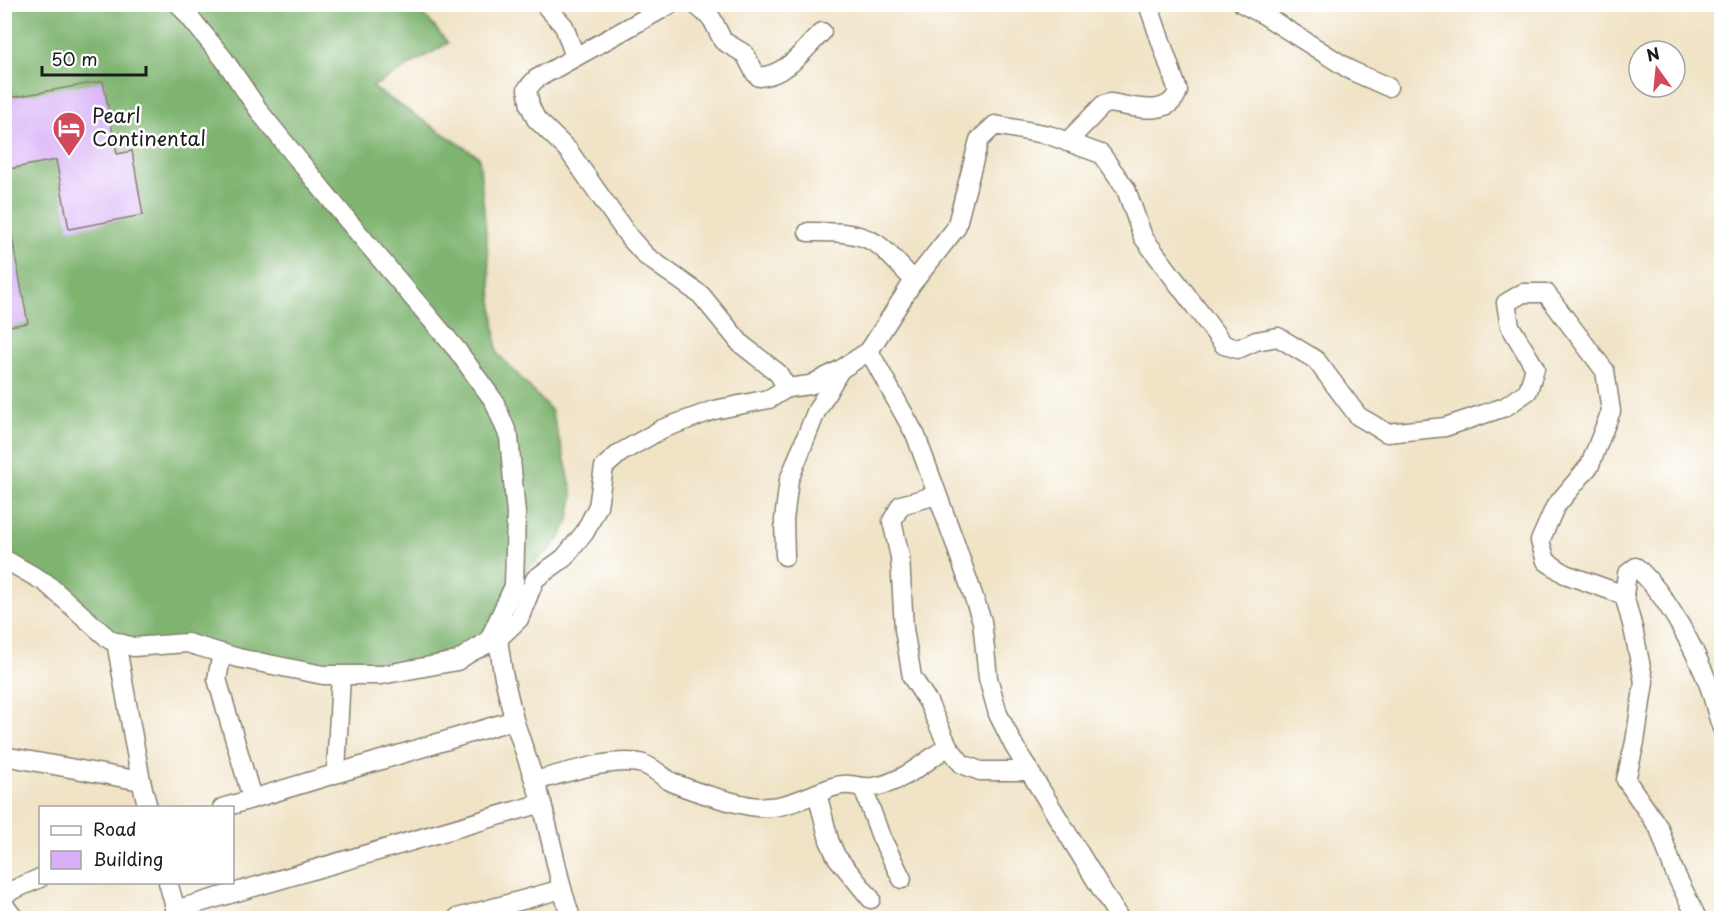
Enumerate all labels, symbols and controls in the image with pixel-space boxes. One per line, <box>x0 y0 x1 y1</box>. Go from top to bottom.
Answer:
scale bar <box>42 39 146 77</box>
north arrow <box>1627 39 1687 99</box>
text: N <box>1644 40 1662 67</box>
text: 50 m <box>51 45 98 72</box>
place label: Pearl Continental <box>92 100 206 153</box>
hotel icon: Pearl Continental <box>51 110 87 157</box>
legend <box>39 806 234 884</box>
text: Road <box>93 815 137 842</box>
text: Building <box>93 845 163 872</box>

